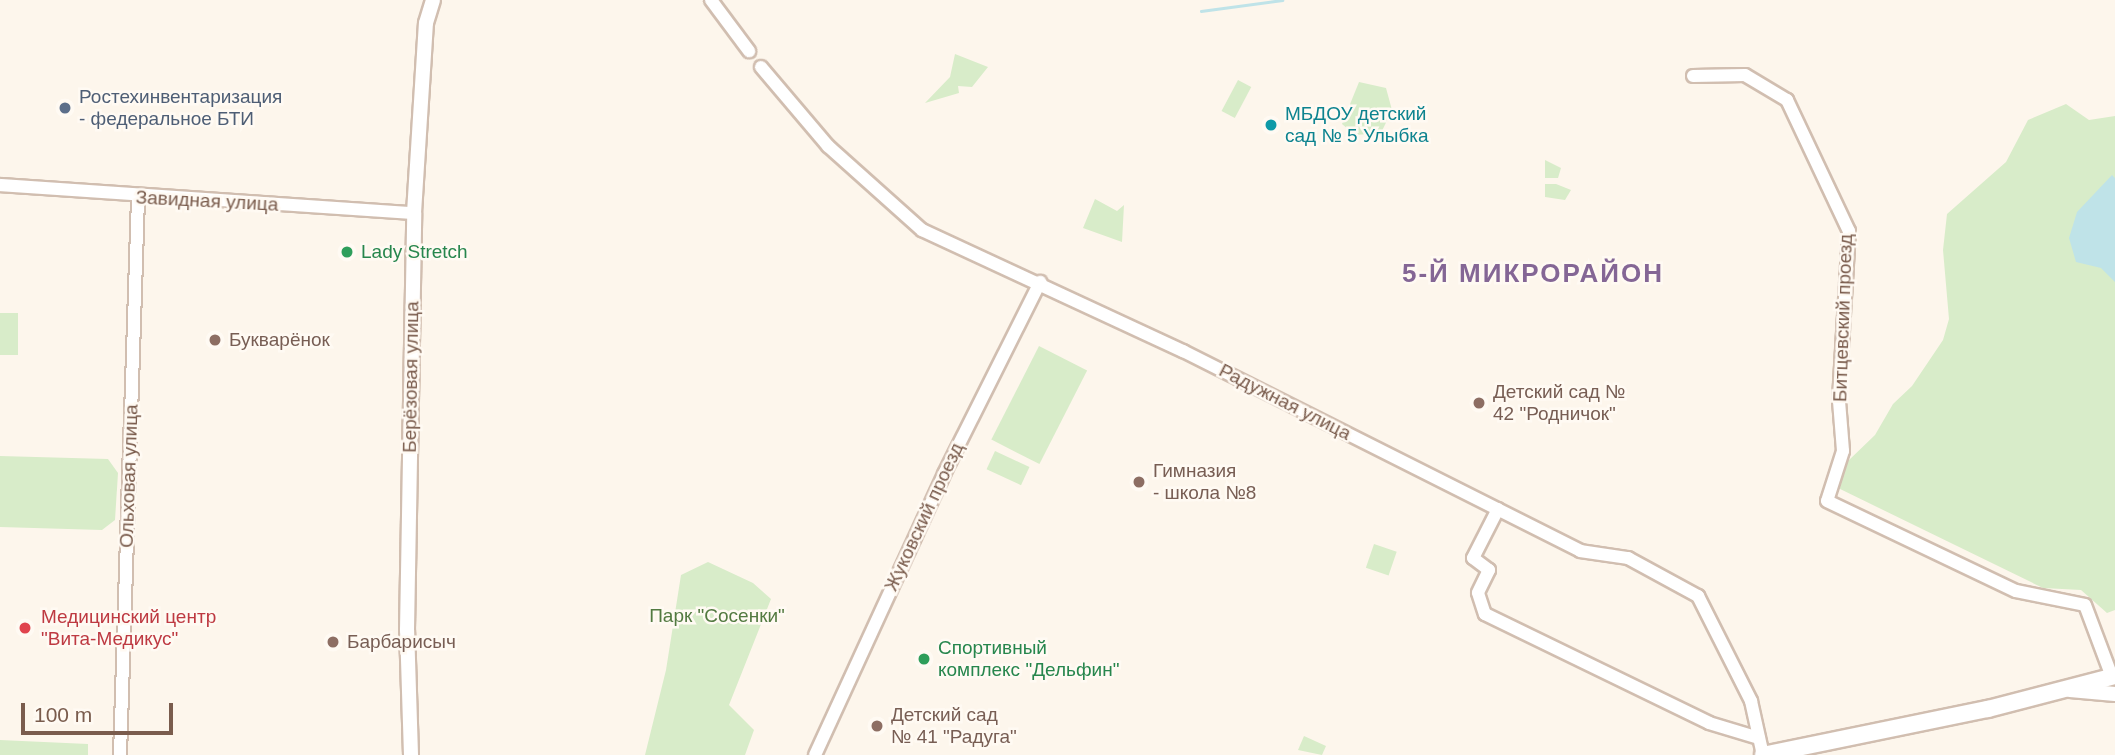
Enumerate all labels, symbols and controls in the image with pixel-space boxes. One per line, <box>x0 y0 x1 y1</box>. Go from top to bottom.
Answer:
place label: Ростехинвентаризация - федеральное БТИ <box>79 86 282 130</box>
marker: Ростехинвентаризация - федеральное БТИ <box>57 100 73 116</box>
place label: МБДОУ детский сад № 5 Улыбка <box>1285 103 1429 147</box>
marker: МБДОУ детский сад № 5 Улыбка <box>1263 117 1279 133</box>
street label: Завидная улица <box>135 186 279 216</box>
street label: Битцевский проезд <box>1829 234 1857 402</box>
place label: Lady Stretch <box>361 241 468 263</box>
marker: Lady Stretch <box>339 244 355 260</box>
district label: 5-Й МИКРОРАЙОН <box>1404 258 1662 290</box>
street label: Берёзовая улица <box>398 301 424 453</box>
place label: Букварёнок <box>229 329 330 351</box>
marker: Букварёнок <box>207 332 223 348</box>
street label: Радужная улица <box>1215 359 1355 445</box>
place label: Детский сад № 42 "Родничок" <box>1493 381 1625 425</box>
marker: Детский сад № 42 "Родничок" <box>1471 395 1487 411</box>
street label: Ольховая улица <box>115 404 143 548</box>
street label: Жуковский проезд <box>880 439 968 595</box>
place label: Гимназия - школа №8 <box>1153 460 1256 504</box>
marker: Гимназия - школа №8 <box>1131 474 1147 490</box>
park label: Парк "Сосенки" <box>649 605 785 627</box>
place label: Медицинский центр "Вита-Медикус" <box>41 606 216 650</box>
marker: Медицинский центр "Вита-Медикус" <box>15 618 35 638</box>
place label: Барбарисыч <box>347 631 456 653</box>
marker: Барбарисыч <box>325 634 341 650</box>
place label: Спортивный комплекс "Дельфин" <box>938 637 1119 681</box>
marker: Спортивный комплекс "Дельфин" <box>916 651 932 667</box>
scale bar <box>24 688 177 732</box>
text: 100 m <box>34 703 92 726</box>
place label: Детский сад № 41 "Радуга" <box>891 704 1017 748</box>
marker: Детский сад № 41 "Радуга" <box>869 718 885 734</box>

